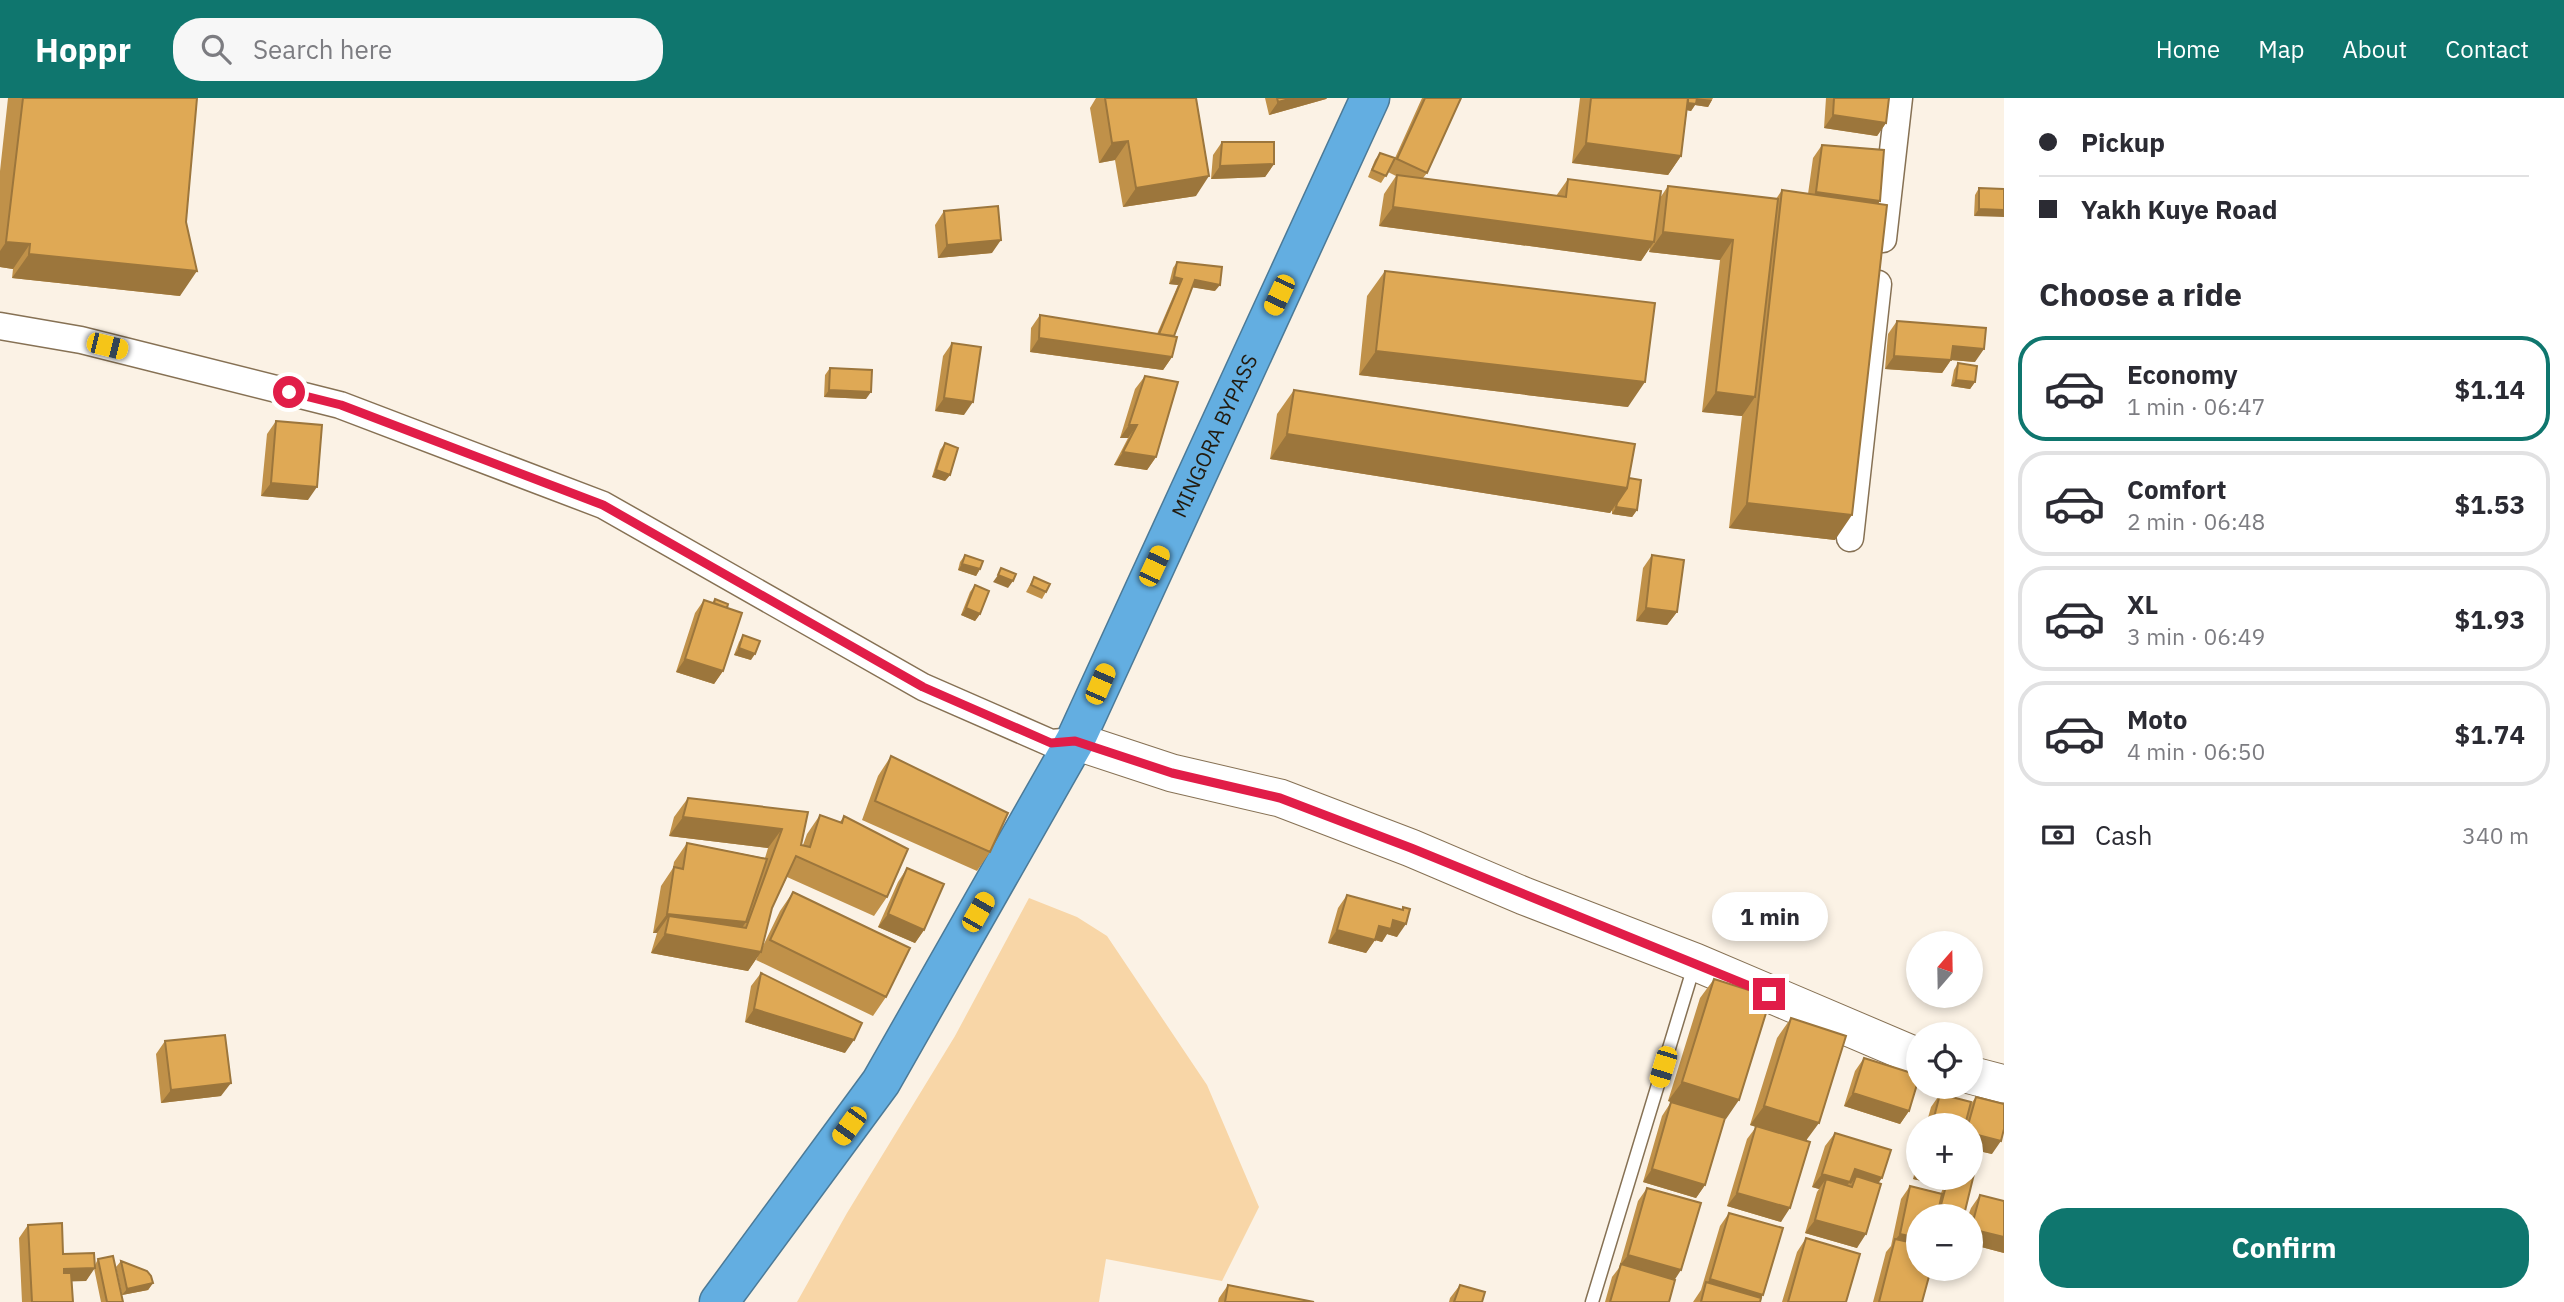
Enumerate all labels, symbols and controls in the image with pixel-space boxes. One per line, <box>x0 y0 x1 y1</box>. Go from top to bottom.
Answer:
search box <box>173 18 663 81</box>
text: Hoppr <box>35 28 131 71</box>
icon: search <box>197 30 235 68</box>
text: Search here <box>253 32 392 66</box>
text: Home <box>2156 33 2220 65</box>
text: Map <box>2258 33 2304 65</box>
text: About <box>2342 33 2407 65</box>
text: Contact <box>2445 33 2529 65</box>
text: Pickup <box>2081 125 2165 159</box>
text: Yakh Kuye Road <box>2081 192 2278 226</box>
car <box>1261 272 1298 318</box>
text: Choose a ride <box>2039 273 2242 315</box>
car <box>85 331 130 361</box>
street label: MINGORA BYPASS <box>1164 350 1264 522</box>
icon: car <box>2043 357 2106 420</box>
text: Economy <box>2127 357 2238 391</box>
text: $1.14 <box>2455 372 2525 406</box>
route start <box>273 376 305 408</box>
text: 1 min · 06:47 <box>2127 391 2265 421</box>
icon: car <box>2043 472 2106 535</box>
text: Comfort <box>2127 472 2226 506</box>
text: $1.53 <box>2455 487 2525 521</box>
text: 2 min · 06:48 <box>2127 506 2265 536</box>
car <box>1136 543 1173 589</box>
icon: car <box>2043 587 2106 650</box>
text: XL <box>2127 587 2158 621</box>
text: $1.93 <box>2455 602 2525 636</box>
text: 3 min · 06:49 <box>2127 621 2265 651</box>
car <box>1083 661 1118 707</box>
icon: car <box>2043 702 2106 765</box>
text: Moto <box>2127 702 2187 736</box>
text: $1.74 <box>2455 717 2525 751</box>
text: 4 min · 06:50 <box>2127 736 2265 766</box>
icon: cash <box>2039 816 2077 854</box>
text: Cash <box>2095 818 2152 852</box>
text: 340 m <box>2462 820 2529 850</box>
car <box>959 889 998 935</box>
callout: 1 min <box>1711 892 1827 942</box>
text: 1 min <box>1740 901 1800 931</box>
north arrow <box>1906 931 1983 1008</box>
map controls <box>1906 931 1983 1281</box>
route end <box>1753 978 1785 1010</box>
button: locate <box>1906 1022 1983 1099</box>
car <box>1647 1044 1680 1090</box>
car <box>829 1103 870 1149</box>
button: + <box>1906 1113 1983 1190</box>
button: − <box>1906 1204 1983 1281</box>
button: Confirm <box>2039 1208 2529 1288</box>

